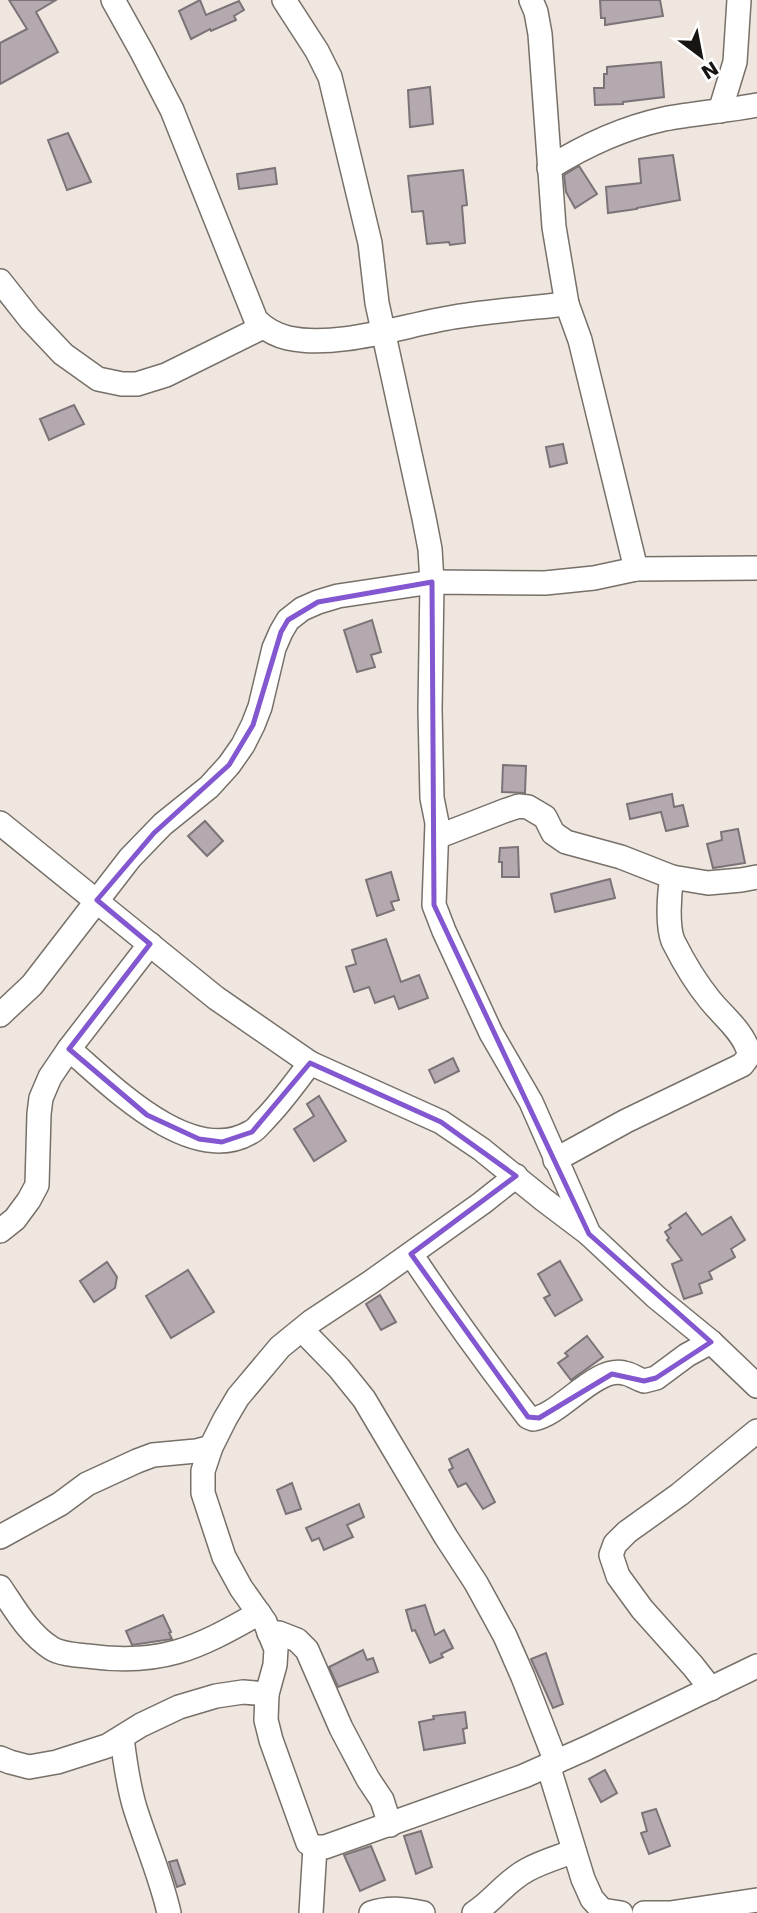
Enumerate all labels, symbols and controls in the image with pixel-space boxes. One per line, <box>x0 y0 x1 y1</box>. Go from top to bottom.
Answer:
north arrow <box>666 21 736 91</box>
text: N <box>697 57 723 84</box>

